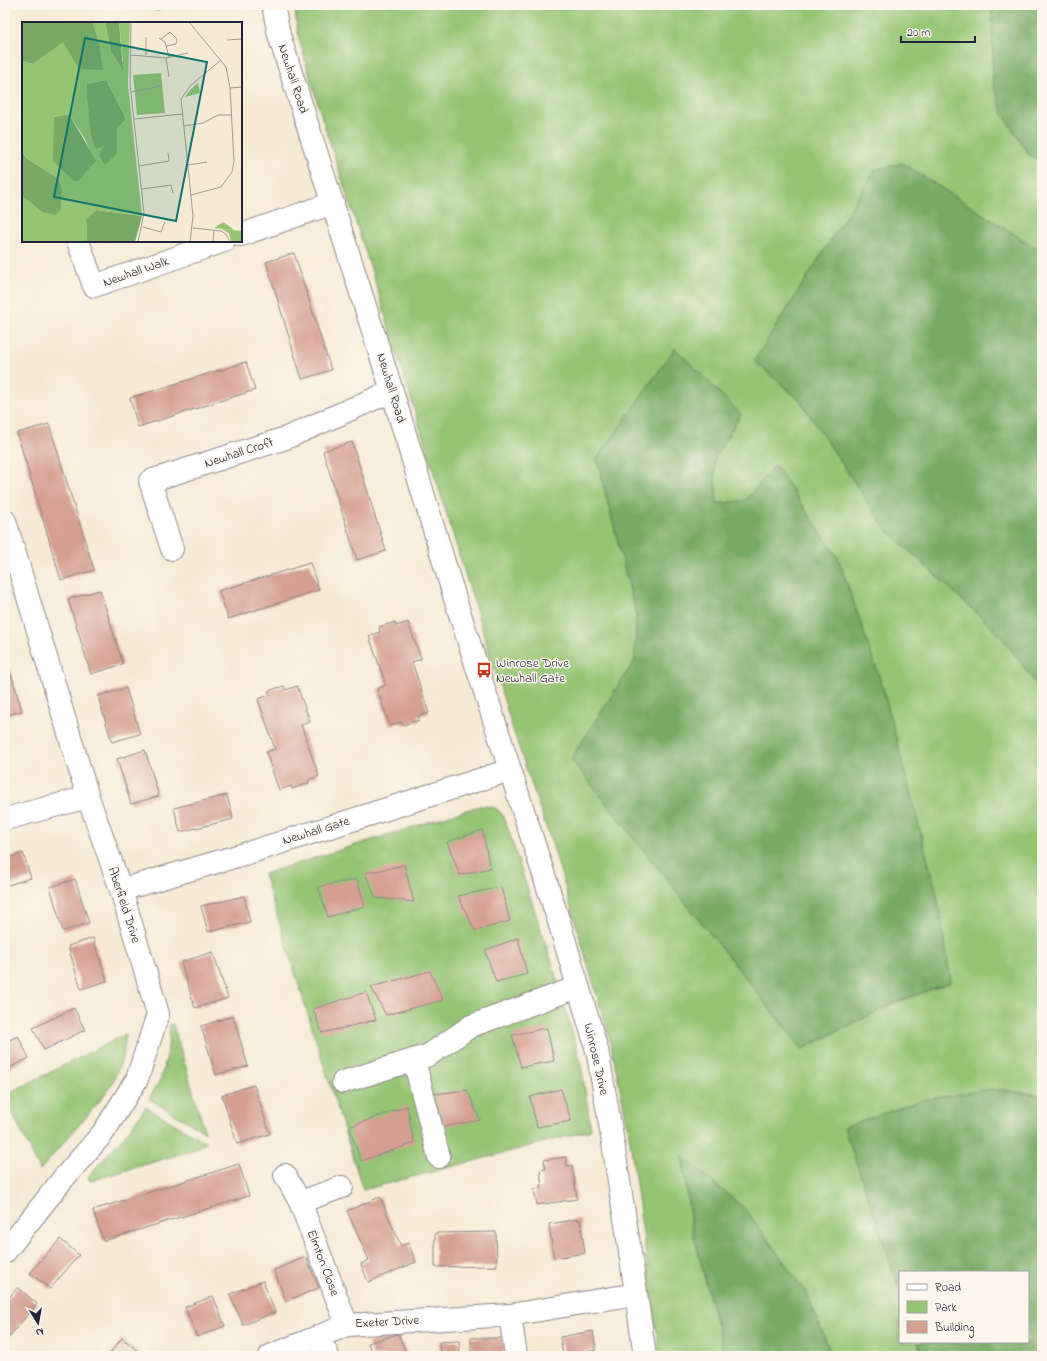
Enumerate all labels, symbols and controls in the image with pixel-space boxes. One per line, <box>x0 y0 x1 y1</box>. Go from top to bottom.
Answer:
scale bar <box>901 18 975 44</box>
inset map <box>22 22 242 242</box>
text: 20 m <box>907 24 930 42</box>
street label: Newhall Road <box>273 42 313 117</box>
street label: Newhall Walk <box>100 252 172 292</box>
street label: Newhall Road <box>371 351 411 426</box>
street label: Newhall Croft <box>202 433 277 473</box>
place label: Winrose Drive Newhall Gate <box>496 654 569 688</box>
bus stop icon: Winrose Drive Newhall Gate <box>475 661 493 679</box>
street label: Newhall Gate <box>280 812 352 850</box>
street label: Aberfield Drive <box>103 865 145 946</box>
street label: Winrose Drive <box>579 1021 614 1097</box>
street label: Elmton Close <box>302 1227 344 1299</box>
legend <box>899 1271 1029 1343</box>
text: Road <box>935 1279 961 1297</box>
text: Park <box>935 1299 957 1317</box>
north arrow <box>18 1303 58 1343</box>
street label: Exeter Drive <box>354 1311 420 1333</box>
text: Building <box>934 1319 974 1338</box>
text: N <box>35 1323 45 1340</box>

